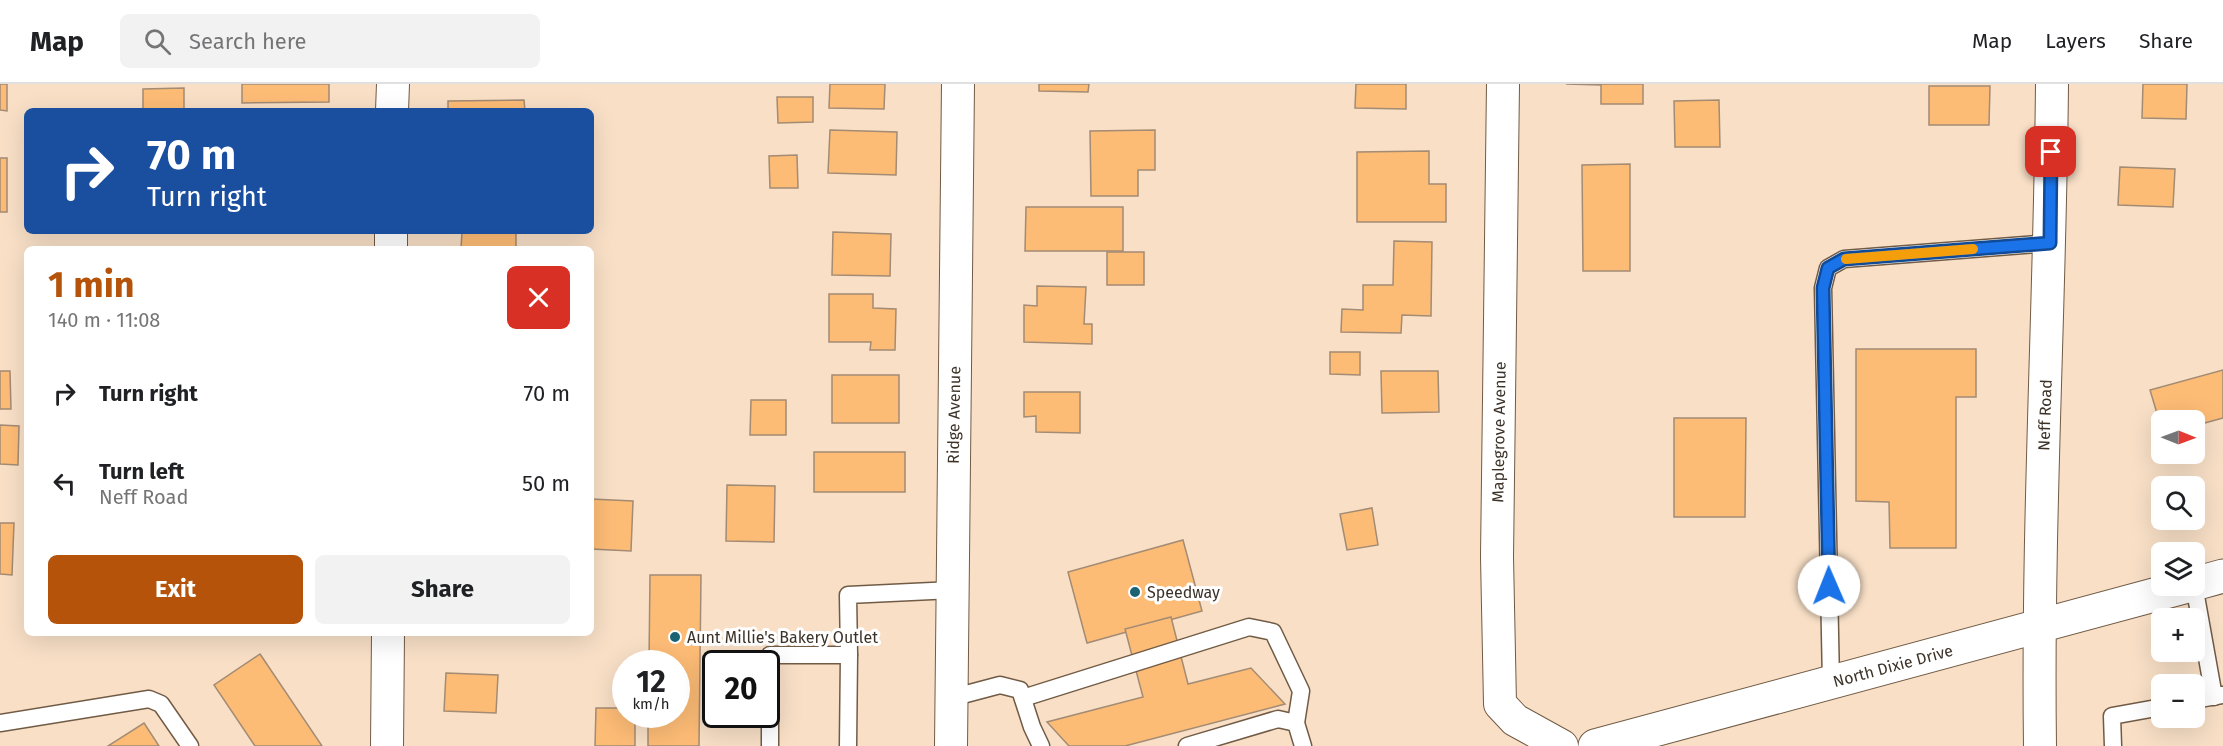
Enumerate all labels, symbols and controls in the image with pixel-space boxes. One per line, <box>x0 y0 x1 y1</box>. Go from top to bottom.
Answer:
search box <box>120 14 540 68</box>
text: Map <box>30 25 84 58</box>
icon: search <box>141 25 174 58</box>
text: Search here <box>189 28 307 55</box>
text: Map <box>1972 28 2012 54</box>
text: Layers <box>2045 28 2106 54</box>
text: Share <box>2139 28 2193 54</box>
pin <box>2025 126 2076 177</box>
text: 70 m <box>147 130 236 180</box>
icon: right <box>48 132 126 210</box>
icon: arrive <box>2034 135 2067 168</box>
text: Turn right <box>147 181 267 213</box>
text: 1 min <box>48 263 135 307</box>
button: close <box>507 266 570 329</box>
text: 140 m · 11:08 <box>48 308 160 332</box>
street label: Maplegrove Avenue <box>1488 361 1510 503</box>
street label: Ridge Avenue <box>944 366 964 464</box>
icon: right <box>48 377 81 410</box>
street label: Neff Road <box>2034 379 2056 451</box>
text: Turn right <box>99 380 198 407</box>
text: 70 m <box>524 380 570 407</box>
north arrow <box>2151 410 2205 464</box>
map controls <box>2151 410 2205 728</box>
text: Turn left <box>99 458 184 485</box>
icon: left <box>48 467 81 500</box>
text: 50 m <box>522 470 570 497</box>
button: search <box>2151 476 2205 530</box>
text: Neff Road <box>99 485 188 509</box>
button: layers <box>2151 542 2205 596</box>
position arrow <box>1797 554 1861 618</box>
button: Exit <box>48 555 303 624</box>
button: Share <box>315 555 570 624</box>
place label: Speedway <box>1147 583 1220 602</box>
marker: Speedway <box>1128 585 1142 599</box>
button: + <box>2151 608 2205 662</box>
place label: Aunt Millie's Bakery Outlet <box>687 628 878 647</box>
marker: Aunt Millie's Bakery Outlet <box>668 630 682 644</box>
street label: North Dixie Drive <box>1831 641 1955 691</box>
speed limit sign: 20 <box>702 650 780 728</box>
text: 12 <box>636 664 666 700</box>
button: − <box>2151 674 2205 728</box>
text: km/h <box>632 695 670 713</box>

